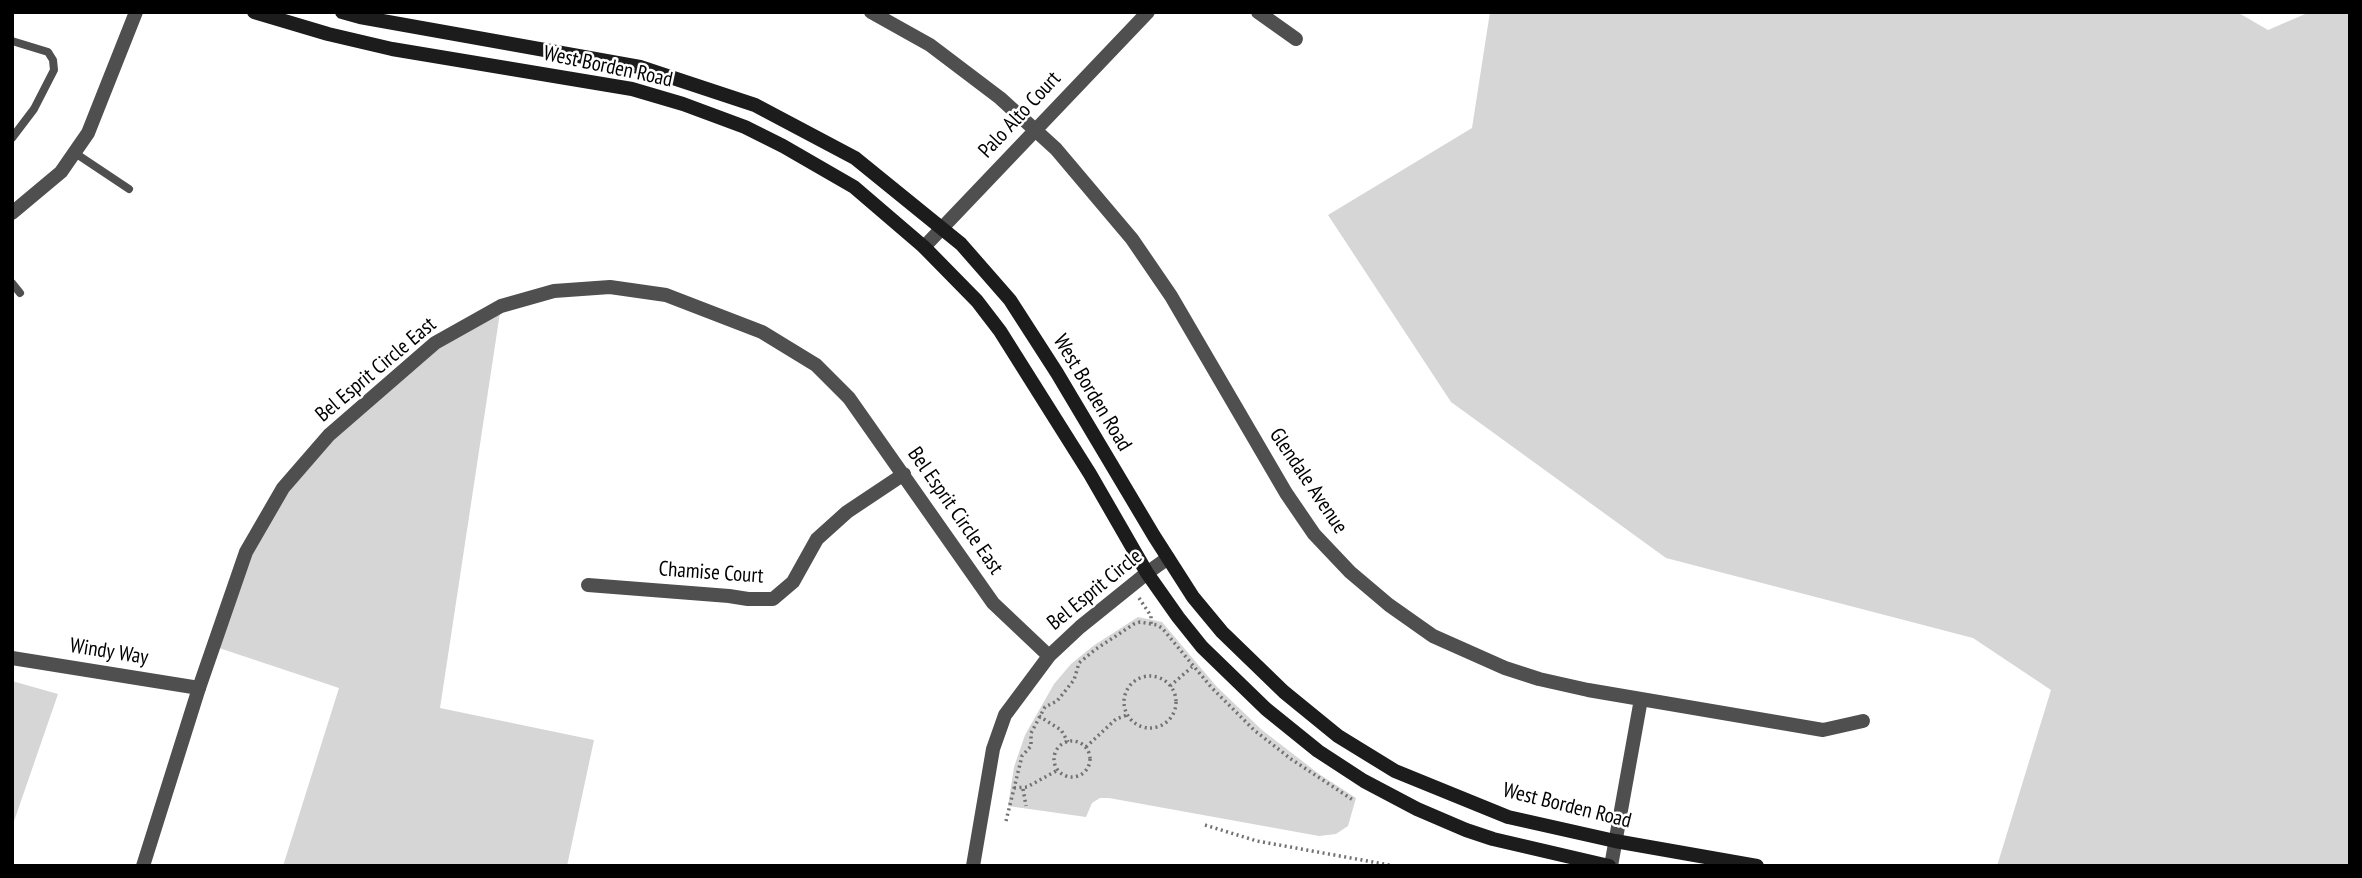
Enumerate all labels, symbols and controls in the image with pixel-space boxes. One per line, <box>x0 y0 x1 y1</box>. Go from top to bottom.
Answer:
street label: West Borden Road <box>541 41 675 93</box>
street label: Palo Alto Court <box>974 67 1066 163</box>
street label: Bel Esprit Circle East <box>311 312 441 428</box>
street label: West Borden Road <box>1047 330 1137 456</box>
street label: Glendale Avenue <box>1264 423 1352 539</box>
street label: Bel Esprit Circle East <box>902 443 1008 579</box>
street label: Bel Esprit Circle <box>1043 544 1147 636</box>
street label: Chamise Court <box>658 557 764 589</box>
street label: Windy Way <box>68 633 150 671</box>
street label: West Borden Road <box>1500 778 1634 834</box>

